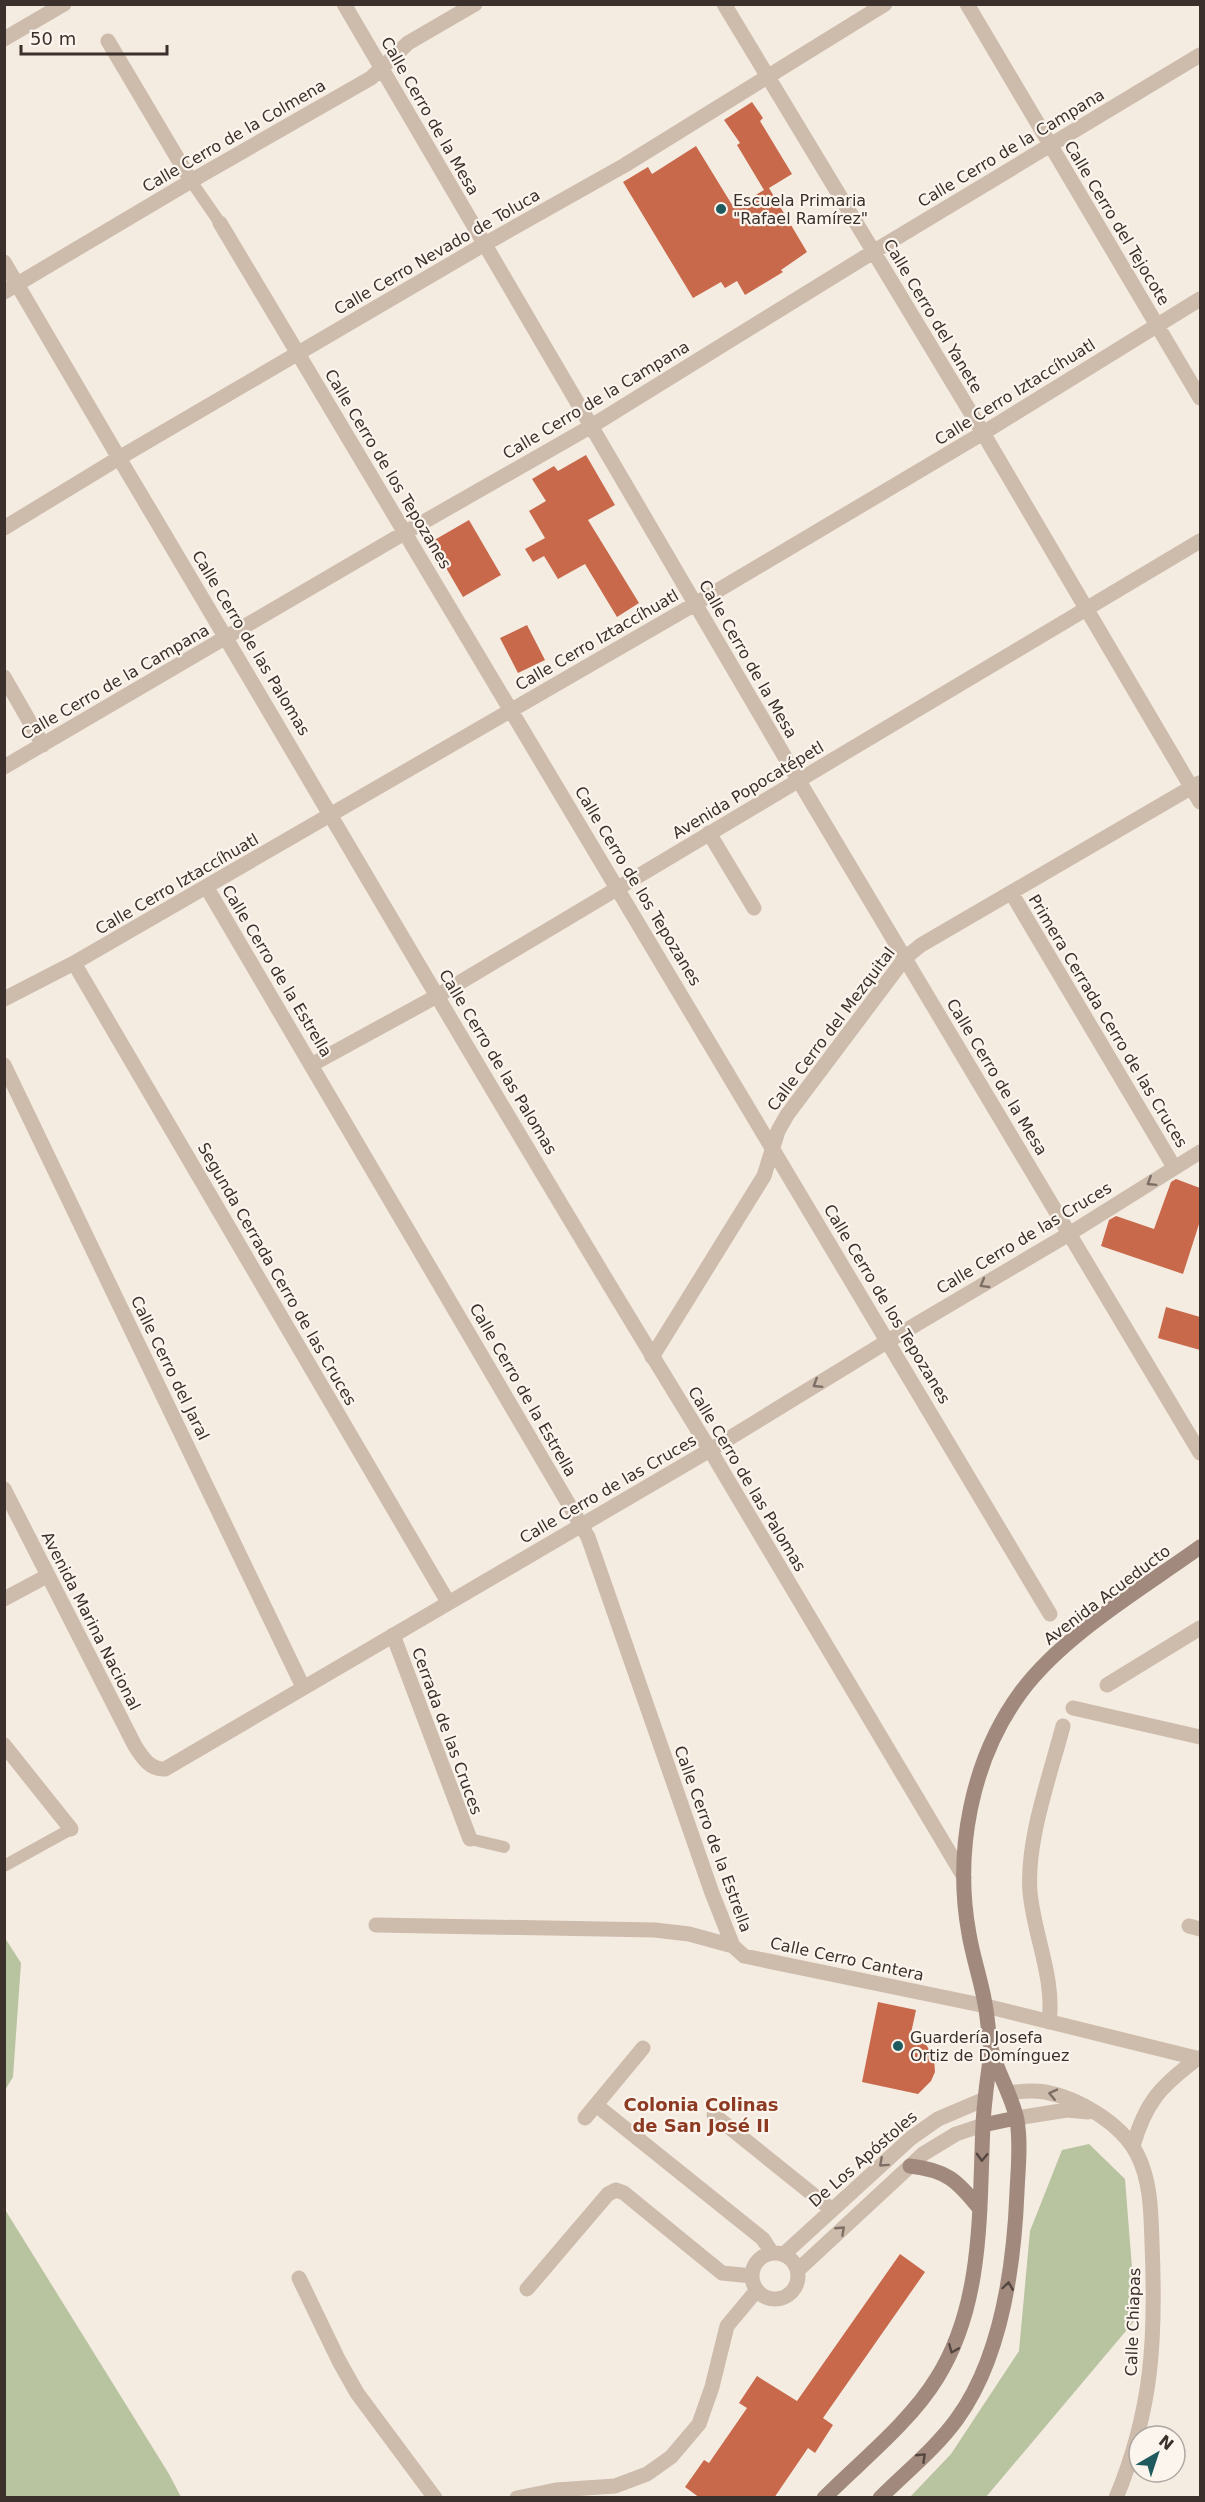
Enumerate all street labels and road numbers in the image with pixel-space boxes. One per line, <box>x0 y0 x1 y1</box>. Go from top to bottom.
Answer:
street label: Calle Cerro de la Mesa <box>377 34 483 198</box>
street label: Calle Cerro de la Colmena <box>139 76 329 196</box>
street label: Calle Cerro de la Campana <box>914 85 1108 211</box>
street label: Calle Cerro del Tejocote <box>1060 137 1174 309</box>
street label: Calle Cerro Nevado de Toluca <box>331 185 543 319</box>
street label: Calle Cerro del Yanete <box>879 236 987 396</box>
street label: Calle Cerro Iztaccíhuatl <box>931 335 1099 449</box>
street label: Calle Cerro de la Campana <box>499 337 693 463</box>
street label: Calle Cerro de los Tepozanes <box>321 366 455 572</box>
street label: Calle Cerro de las Palomas <box>188 547 314 739</box>
street label: Calle Cerro de la Mesa <box>695 577 801 741</box>
street label: Calle Cerro Iztaccíhuatl <box>512 585 682 695</box>
street label: Calle Cerro de la Campana <box>18 620 212 744</box>
street label: Avenida Popocatépetl <box>669 737 827 843</box>
street label: Calle Cerro de los Tepozanes <box>571 783 705 989</box>
street label: Calle Cerro Iztaccíhuatl <box>92 829 262 939</box>
street label: Calle Cerro de la Estrella <box>218 882 336 1060</box>
street label: Primera Cerrada Cerro de las Cruces <box>1025 891 1191 1151</box>
street label: Calle Cerro del Mezquital <box>763 943 899 1115</box>
street label: Calle Cerro de las Palomas <box>435 966 561 1158</box>
street label: Calle Cerro de la Mesa <box>943 995 1051 1159</box>
street label: Segunda Cerrada Cerro de las Cruces <box>194 1139 360 1409</box>
street label: Calle Cerro de las Cruces <box>933 1178 1115 1298</box>
street label: Calle Cerro de los Tepozanes <box>820 1201 954 1407</box>
street label: Calle Cerro del Jaral <box>127 1293 213 1443</box>
street label: Calle Cerro de la Estrella <box>465 1300 581 1480</box>
street label: Calle Cerro de las Palomas <box>684 1383 810 1575</box>
street label: Calle Cerro de las Cruces <box>516 1431 700 1547</box>
street label: Avenida Marina Nacional <box>38 1529 144 1713</box>
street label: Avenida Acueducto <box>1040 1541 1174 1649</box>
street label: Cerrada de las Cruces <box>408 1645 486 1817</box>
street label: Calle Cerro de la Estrella <box>670 1743 756 1935</box>
street label: Calle Cerro Cantera <box>768 1933 926 1985</box>
street label: De Los Apóstoles <box>805 2107 921 2211</box>
street label: Calle Chiapas <box>1122 2267 1144 2377</box>

